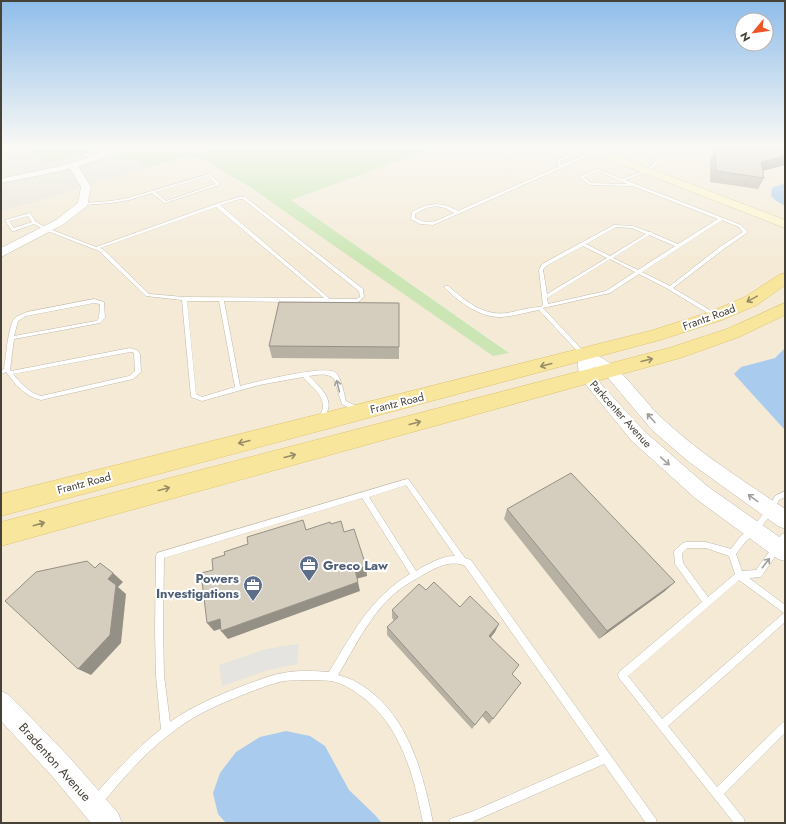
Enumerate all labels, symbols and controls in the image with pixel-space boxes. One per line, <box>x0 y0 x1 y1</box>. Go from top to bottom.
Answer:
north arrow <box>734 12 774 52</box>
text: N <box>736 29 754 45</box>
one-way arrow <box>746 296 758 304</box>
street label: Frantz Road <box>680 300 738 334</box>
one-way arrow <box>640 355 653 363</box>
one-way arrow <box>540 361 553 369</box>
street label: Parkcenter Avenue <box>586 377 656 451</box>
one-way arrow <box>334 379 342 392</box>
street label: Frantz Road <box>368 389 426 417</box>
one-way arrow <box>647 412 656 423</box>
one-way arrow <box>408 419 421 426</box>
one-way arrow <box>238 439 251 446</box>
one-way arrow <box>283 452 296 459</box>
one-way arrow <box>660 456 670 465</box>
street label: Frantz Road <box>55 468 113 498</box>
one-way arrow <box>157 485 170 493</box>
one-way arrow <box>748 494 759 502</box>
one-way arrow <box>32 520 45 527</box>
office icon: Greco Law <box>298 554 320 582</box>
place label: Greco Law <box>323 556 388 575</box>
one-way arrow <box>762 558 771 569</box>
place label: Powers Investigations <box>156 569 239 603</box>
office icon: Powers Investigations <box>242 574 264 602</box>
street label: Bradenton Avenue <box>14 718 96 806</box>

